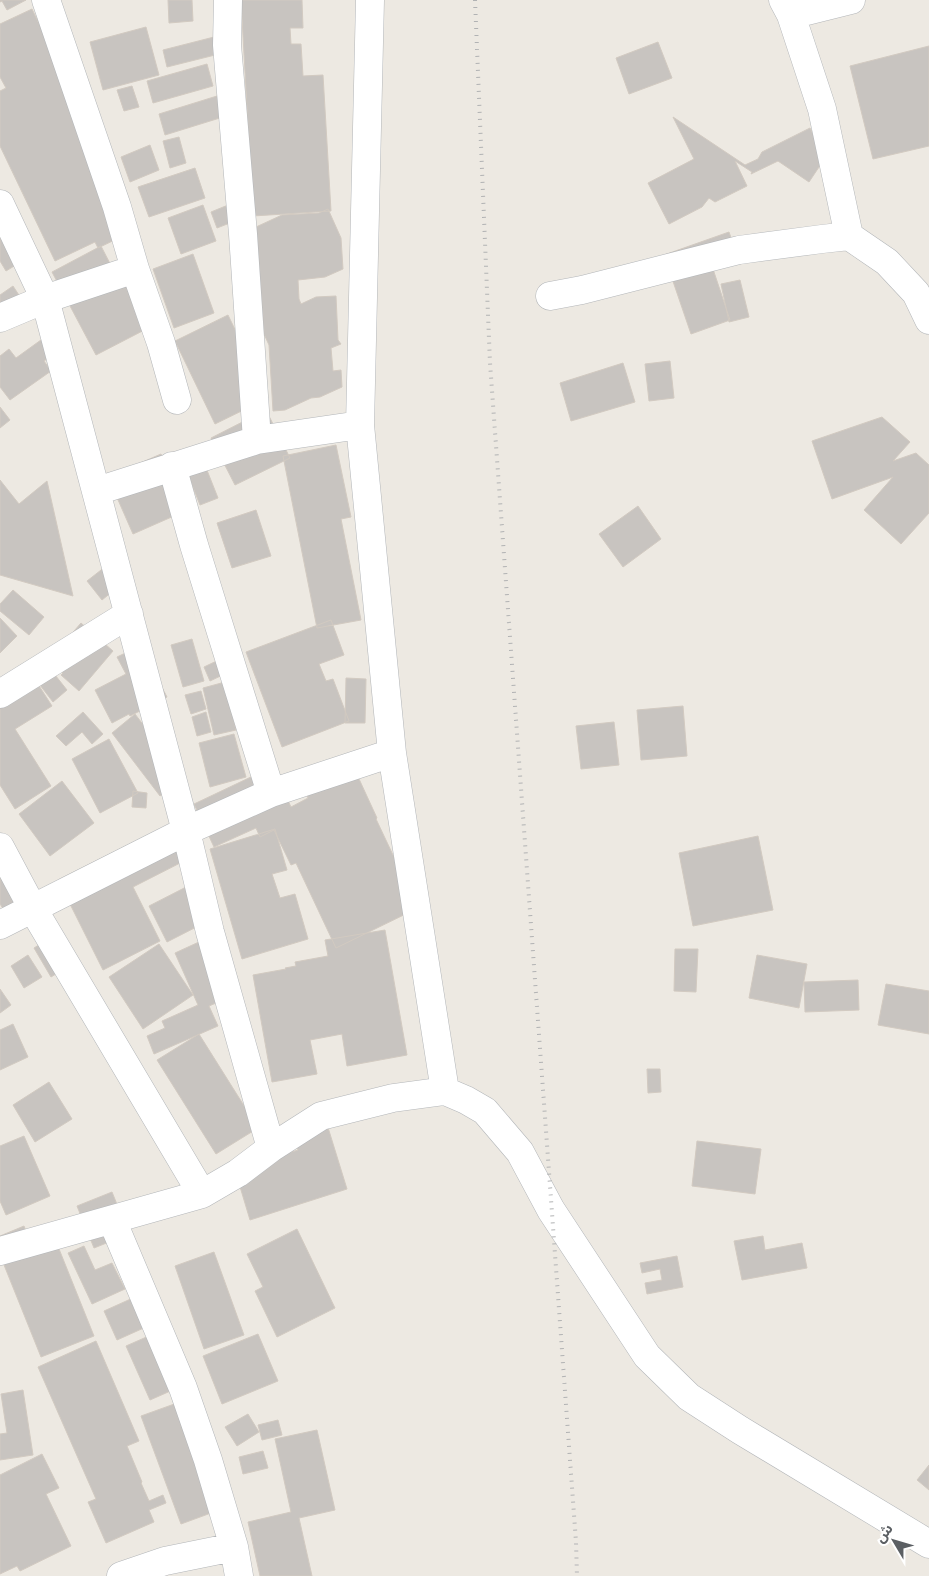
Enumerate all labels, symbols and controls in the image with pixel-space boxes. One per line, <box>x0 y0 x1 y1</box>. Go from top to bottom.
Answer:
north arrow <box>869 1516 919 1566</box>
text: ش <box>872 1521 896 1545</box>

